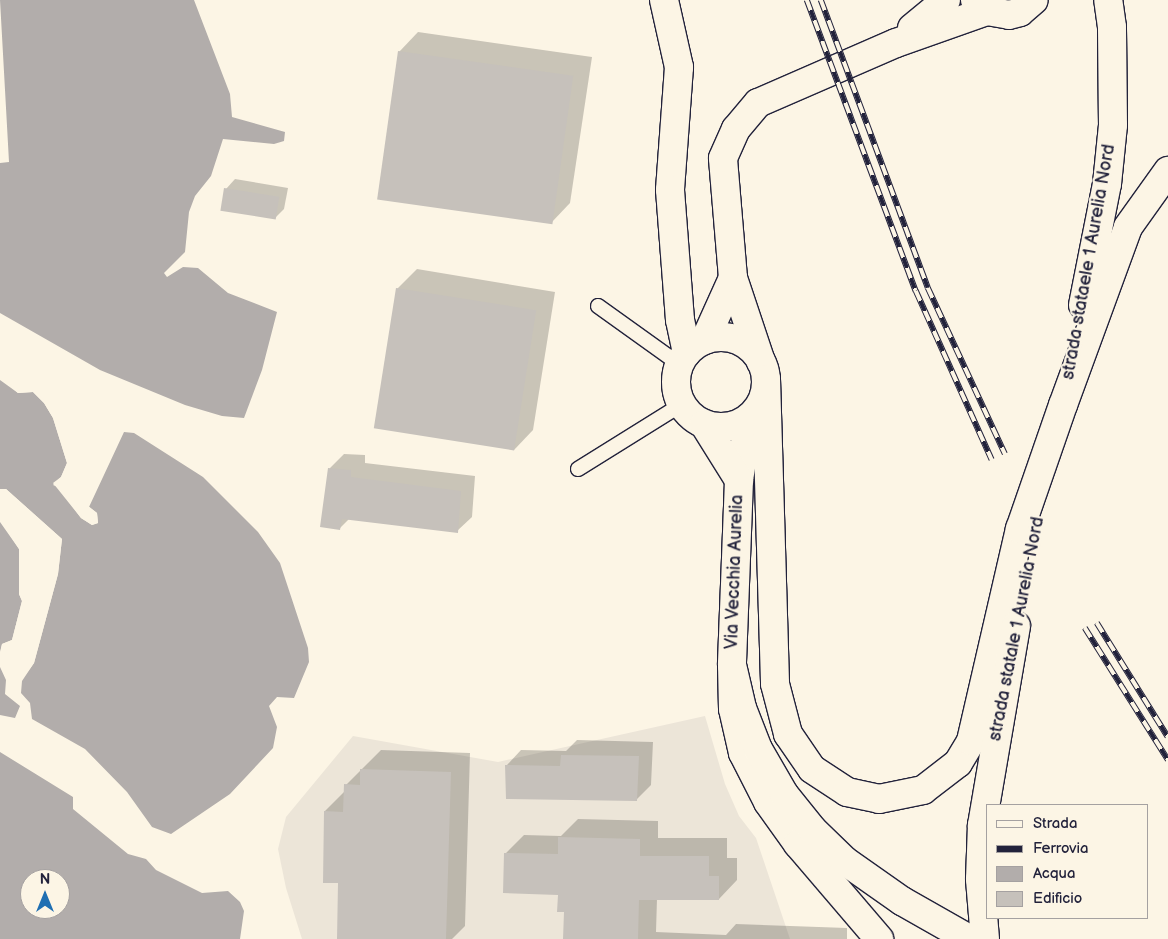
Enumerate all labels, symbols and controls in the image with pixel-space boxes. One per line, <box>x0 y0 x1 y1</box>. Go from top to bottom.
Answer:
street label: strada stataele 1 Aurelia Nord <box>1058 143 1120 381</box>
street label: Via Vecchia Aurelia <box>721 494 749 650</box>
street label: strada statale 1 Aurelia Nord <box>985 515 1049 743</box>
legend <box>986 804 1148 919</box>
text: Strada <box>1033 814 1077 833</box>
text: Ferrovia <box>1033 839 1089 858</box>
text: Acqua <box>1033 864 1075 883</box>
north arrow <box>20 869 70 919</box>
text: N <box>40 871 50 888</box>
text: Edificio <box>1033 889 1082 908</box>

